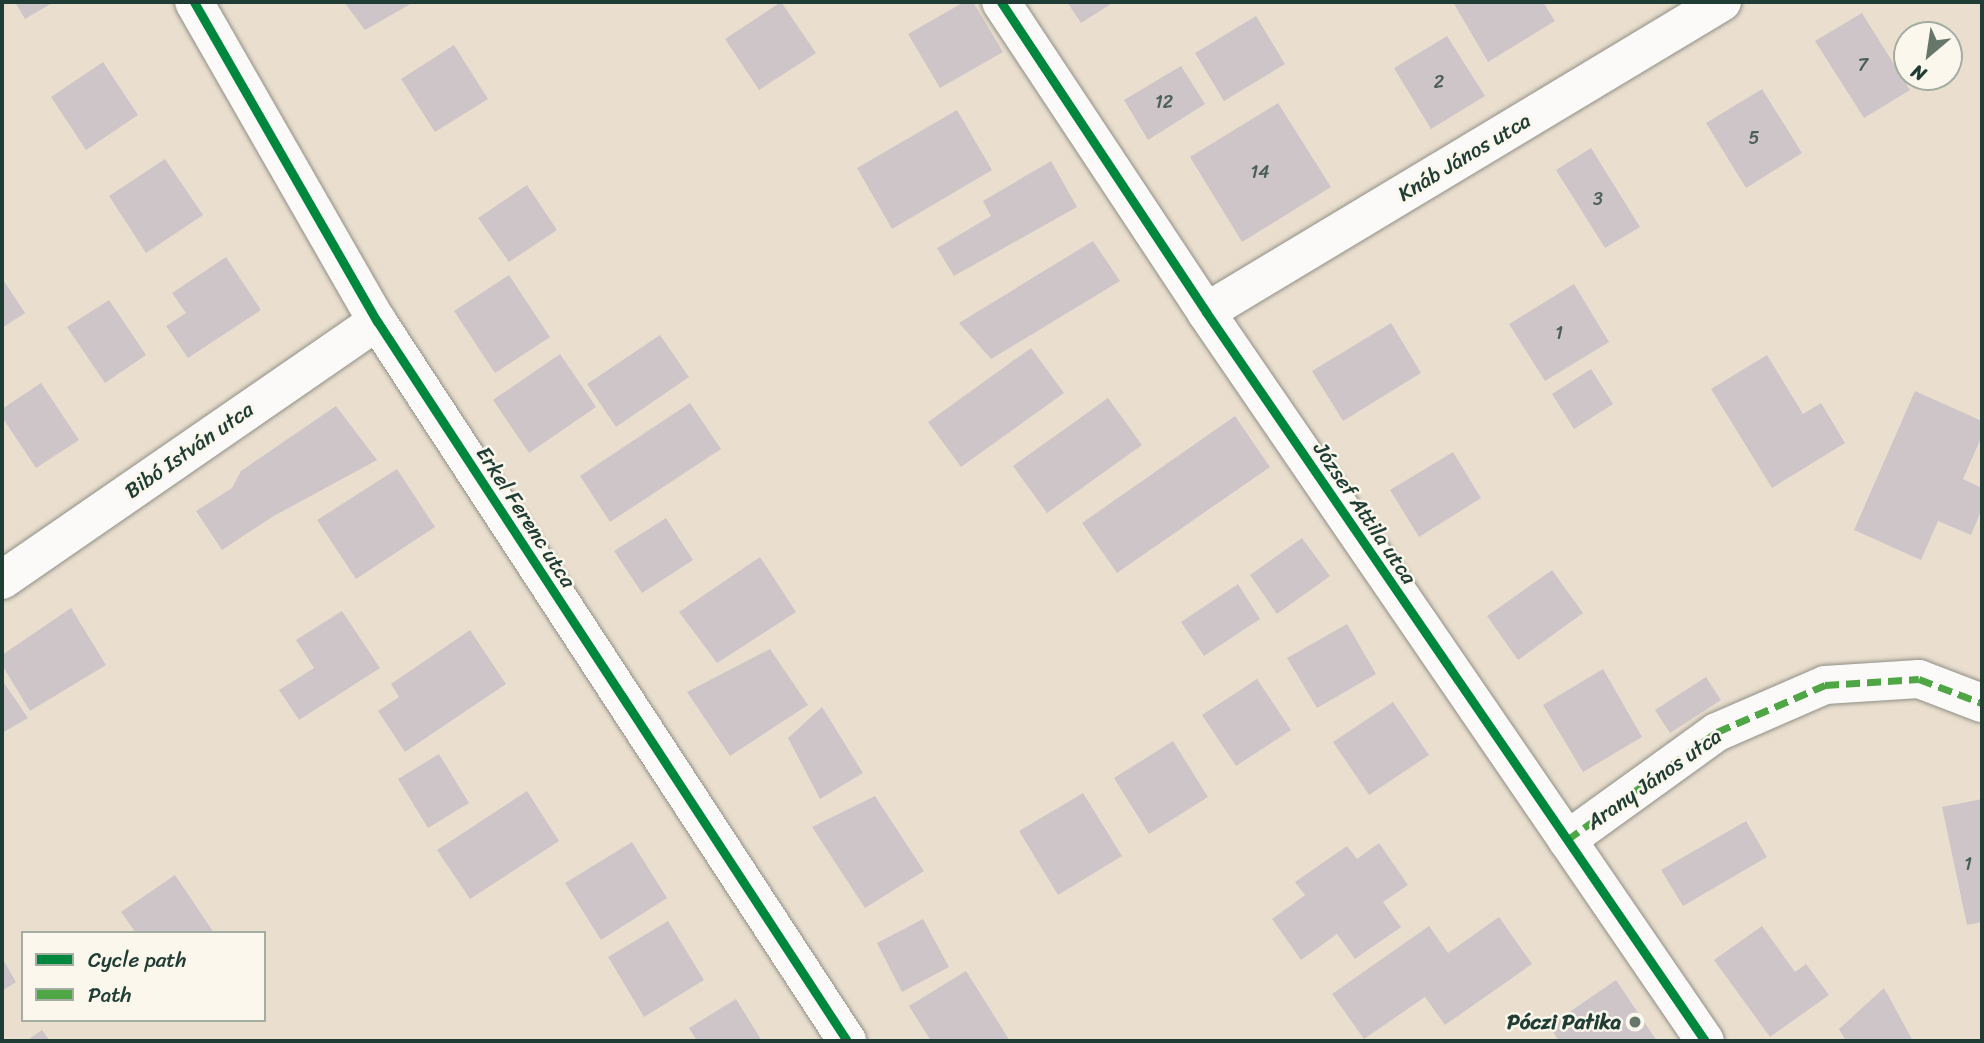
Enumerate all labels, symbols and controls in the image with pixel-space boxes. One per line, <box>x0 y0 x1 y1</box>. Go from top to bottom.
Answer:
north arrow <box>1893 21 1963 91</box>
house number: 7 <box>1858 54 1868 76</box>
text: N <box>1905 55 1932 91</box>
house number: 2 <box>1434 71 1444 93</box>
house number: 12 <box>1155 91 1173 113</box>
street label: Knáb János utca <box>1393 108 1535 206</box>
house number: 5 <box>1749 127 1759 149</box>
house number: 14 <box>1251 161 1269 183</box>
house number: 3 <box>1593 188 1603 210</box>
house number: 1 <box>1555 322 1563 344</box>
street label: Bibó István utca <box>119 396 259 504</box>
street label: József Attila utca <box>1308 437 1422 589</box>
street label: Erkel Ferenc utca <box>471 441 581 593</box>
street label: Arany János utca <box>1581 723 1727 835</box>
house number: 1 <box>1964 853 1972 875</box>
legend <box>21 931 266 1022</box>
text: Cycle path <box>88 941 187 979</box>
text: Path <box>88 976 131 1014</box>
place label: Póczi Patika <box>1506 1009 1621 1035</box>
marker: Póczi Patika <box>1627 1014 1643 1030</box>

